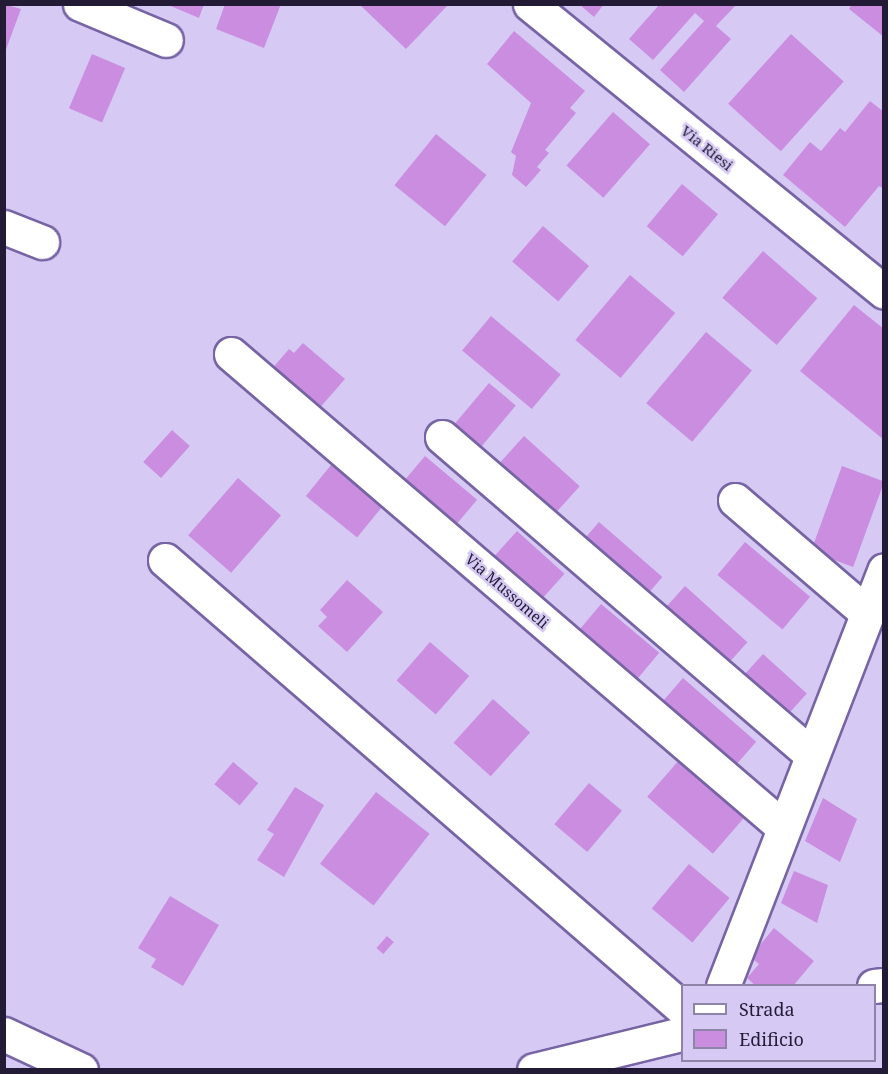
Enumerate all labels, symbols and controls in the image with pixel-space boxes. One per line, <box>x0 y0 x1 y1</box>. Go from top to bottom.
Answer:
street label: Via Riesi <box>677 122 737 174</box>
street label: Via Mussomeli <box>462 550 552 632</box>
legend <box>681 984 876 1062</box>
text: Strada <box>739 997 795 1021</box>
text: Edificio <box>739 1027 804 1051</box>

